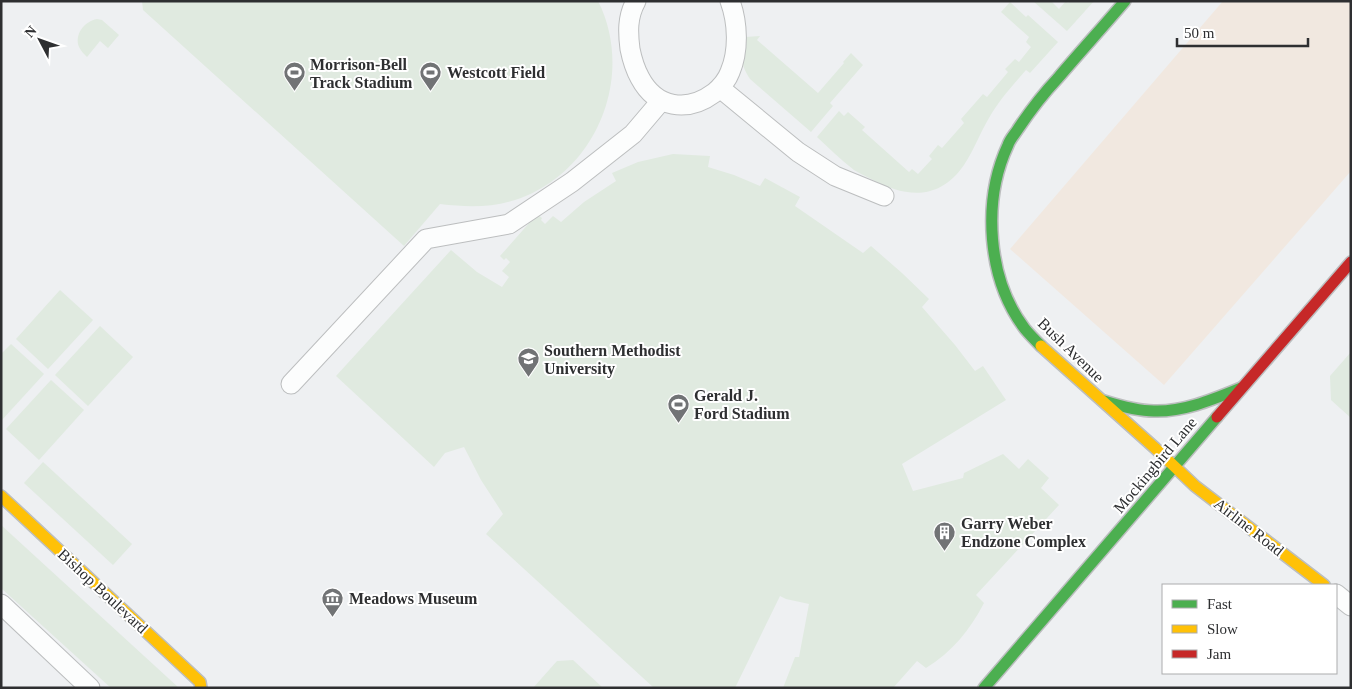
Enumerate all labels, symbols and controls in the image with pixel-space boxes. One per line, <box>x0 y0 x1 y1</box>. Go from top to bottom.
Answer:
north arrow <box>15 15 65 65</box>
scale bar <box>1177 15 1308 47</box>
text: N <box>22 23 40 41</box>
text: 50 m <box>1184 25 1215 41</box>
place label: Morrison-Bell Track Stadium <box>310 56 413 91</box>
sports icon: Westcott Field <box>419 60 443 91</box>
sports icon: Morrison-Bell Track Stadium <box>282 61 306 92</box>
place label: Westcott Field <box>447 64 545 81</box>
street label: Bush Avenue <box>1035 315 1107 385</box>
place label: Southern Methodist University <box>544 342 681 378</box>
school or university icon: Southern Methodist University <box>516 347 540 378</box>
place label: Gerald J. Ford Stadium <box>694 387 790 422</box>
sports icon: Gerald J. Ford Stadium <box>666 392 690 423</box>
street label: Mockingbird Lane <box>1110 414 1201 517</box>
street label: Airline Road <box>1211 495 1287 559</box>
place label: Garry Weber Endzone Complex <box>961 515 1086 551</box>
building icon: Garry Weber Endzone Complex <box>933 520 957 551</box>
street label: Bishop Boulevard <box>54 545 151 638</box>
legend <box>1162 584 1337 674</box>
museum icon: Meadows Museum <box>321 586 345 617</box>
place label: Meadows Museum <box>349 590 478 607</box>
text: Fast <box>1207 596 1233 612</box>
text: Slow <box>1207 621 1238 637</box>
text: Jam <box>1207 646 1231 662</box>

